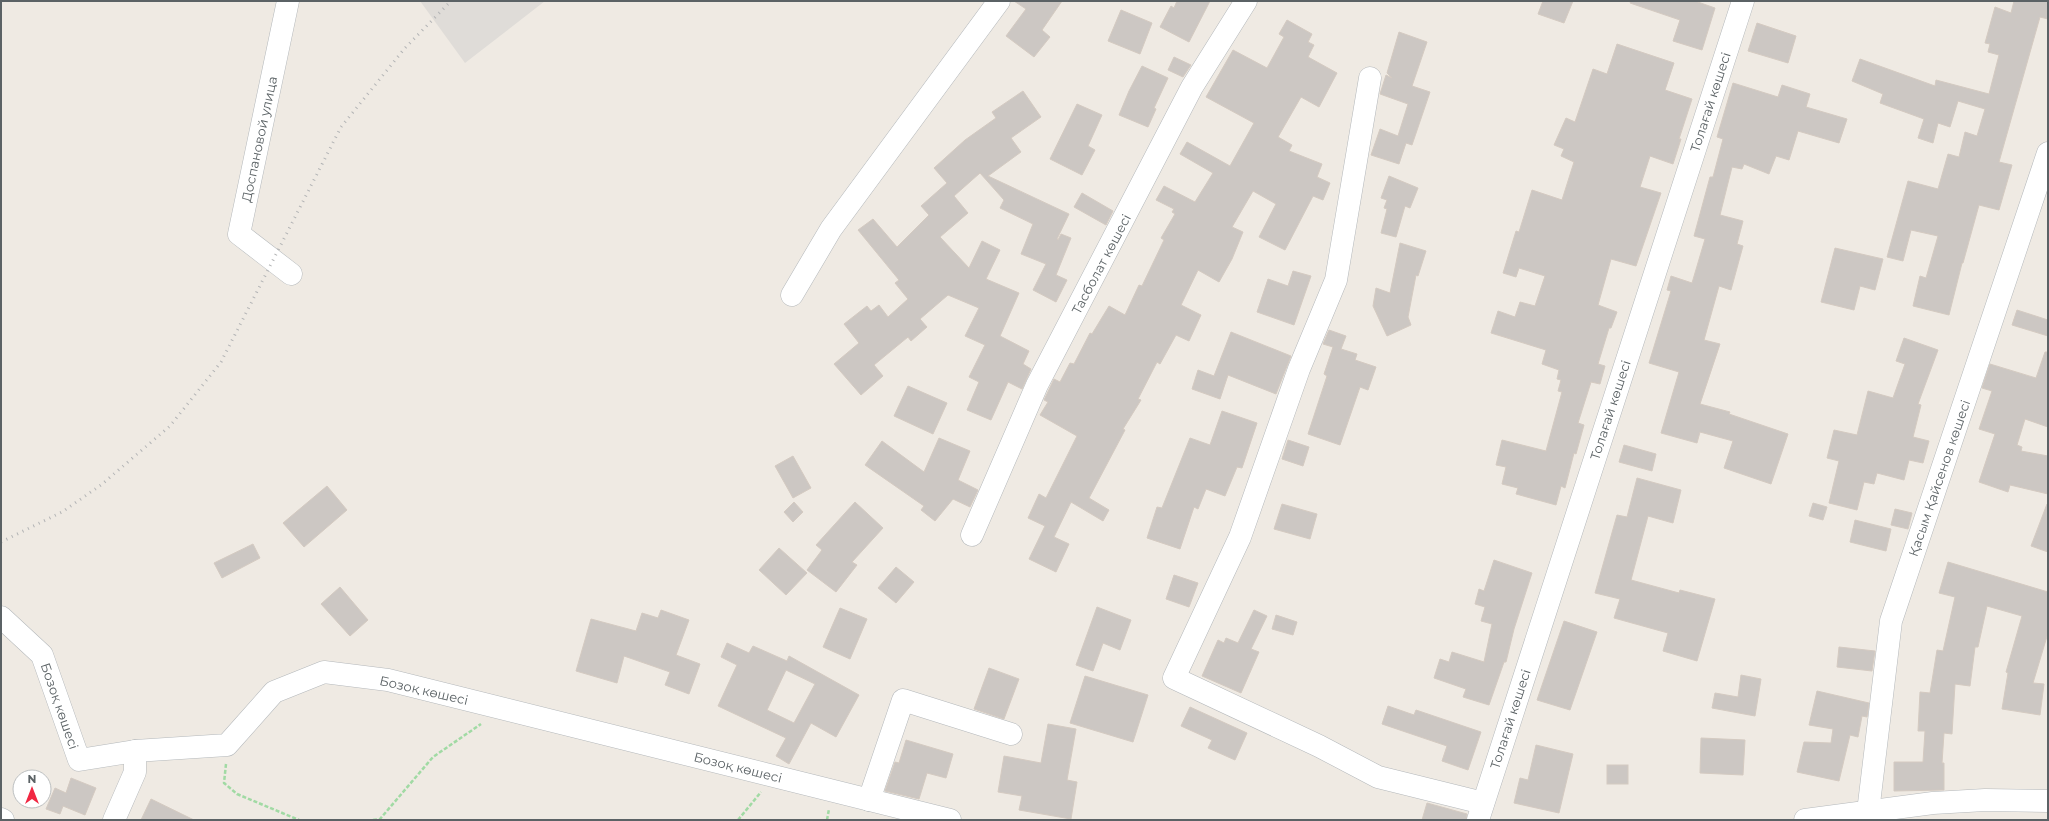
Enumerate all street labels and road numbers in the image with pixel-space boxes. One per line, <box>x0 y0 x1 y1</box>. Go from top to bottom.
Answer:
street label: Толағай көшесі <box>1686 50 1734 154</box>
street label: Доспановой улица <box>238 75 280 203</box>
street label: Тасболат көшесі <box>1068 211 1134 317</box>
street label: Толағай көшесі <box>1586 358 1634 462</box>
street label: Қасым Қайсенов көшесі <box>1905 398 1973 558</box>
street label: Бозоқ көшесі <box>38 661 82 751</box>
street label: Толағай көшесі <box>1486 667 1534 771</box>
street label: Бозоқ көшесі <box>378 672 470 708</box>
street label: Бозоқ көшесі <box>692 748 784 786</box>

